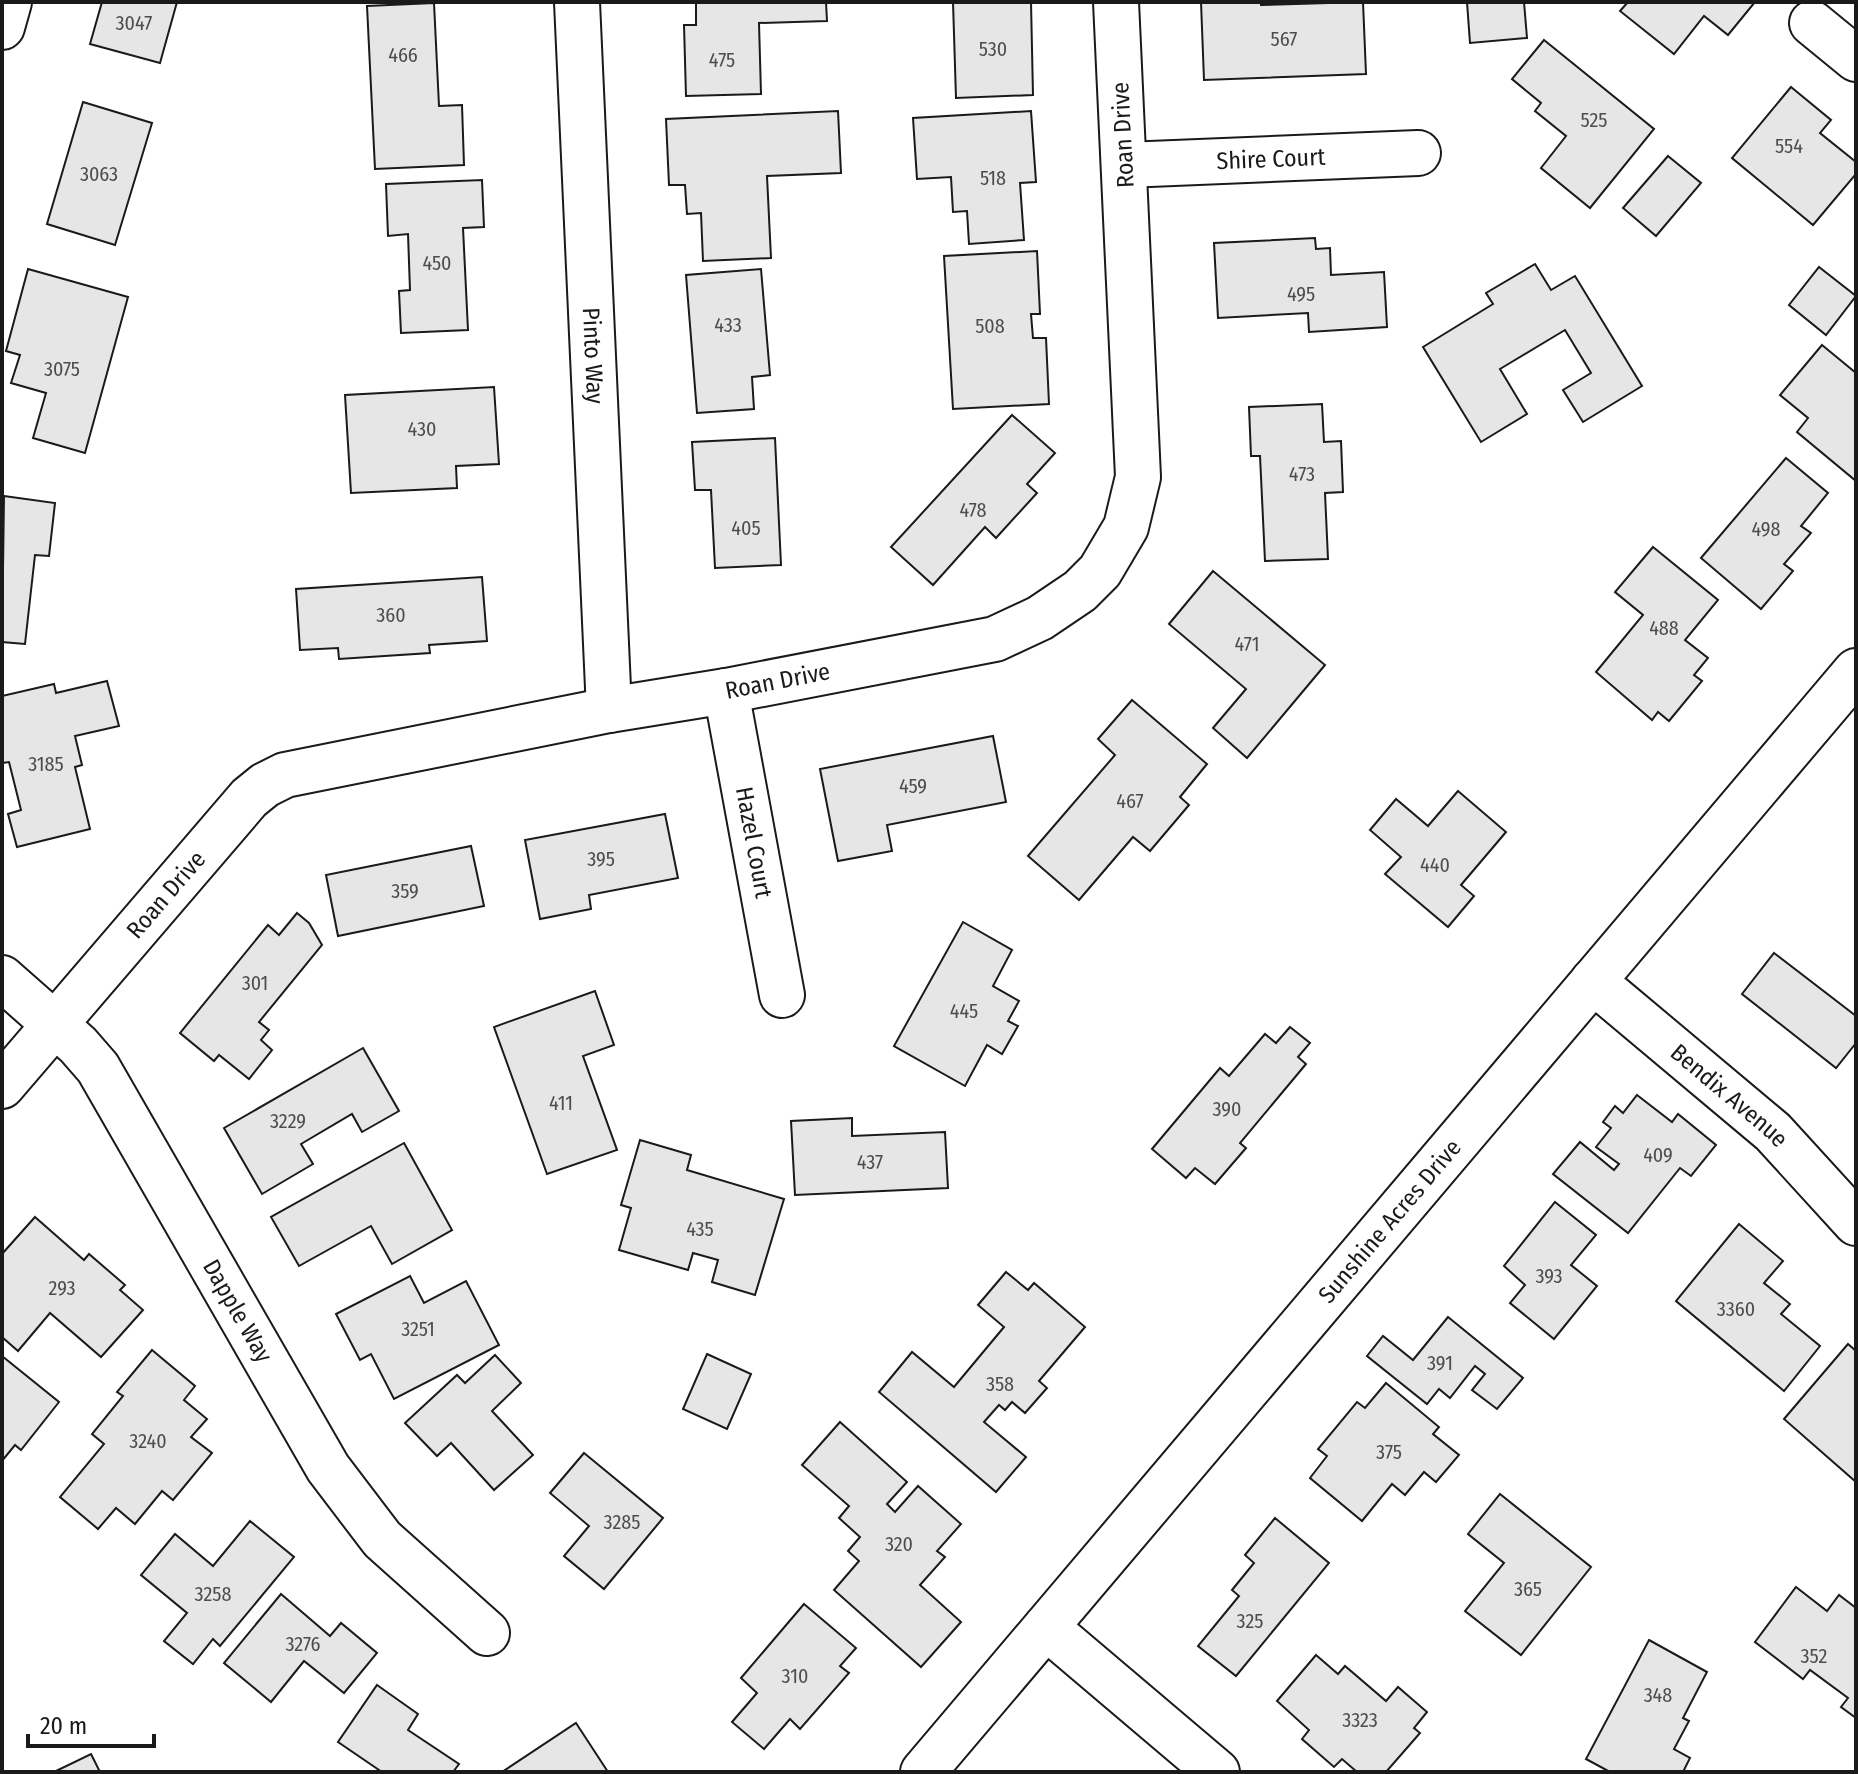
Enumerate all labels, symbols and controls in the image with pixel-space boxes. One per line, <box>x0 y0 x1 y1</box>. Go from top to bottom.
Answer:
house number: 3047 <box>116 11 152 35</box>
house number: 567 <box>1271 27 1297 51</box>
house number: 530 <box>979 37 1007 61</box>
house number: 466 <box>388 43 418 67</box>
house number: 475 <box>709 48 735 72</box>
street label: Roan Drive <box>1106 81 1140 189</box>
house number: 525 <box>1581 108 1607 132</box>
house number: 554 <box>1775 134 1803 158</box>
street label: Shire Court <box>1216 143 1326 175</box>
house number: 3063 <box>80 162 118 186</box>
house number: 518 <box>980 166 1006 190</box>
house number: 450 <box>422 251 452 275</box>
house number: 495 <box>1287 282 1315 306</box>
street label: Pinto Way <box>577 307 609 405</box>
house number: 433 <box>714 313 742 337</box>
house number: 508 <box>975 314 1005 338</box>
house number: 3075 <box>44 357 80 381</box>
house number: 430 <box>408 417 436 441</box>
house number: 473 <box>1289 462 1315 486</box>
house number: 478 <box>959 498 987 522</box>
house number: 405 <box>731 516 761 540</box>
house number: 498 <box>1751 517 1781 541</box>
house number: 360 <box>376 603 406 627</box>
house number: 488 <box>1649 616 1679 640</box>
house number: 471 <box>1235 632 1259 656</box>
street label: Roan Drive <box>723 657 832 705</box>
house number: 3185 <box>28 752 64 776</box>
house number: 459 <box>899 774 927 798</box>
street label: Hazel Court <box>730 785 778 901</box>
house number: 467 <box>1116 789 1144 813</box>
street label: Roan Drive <box>121 845 211 944</box>
house number: 395 <box>587 847 615 871</box>
house number: 440 <box>1420 853 1450 877</box>
house number: 359 <box>391 879 419 903</box>
house number: 301 <box>242 971 268 995</box>
house number: 445 <box>950 999 978 1023</box>
street label: Bendix Avenue <box>1665 1038 1794 1153</box>
house number: 411 <box>549 1091 573 1115</box>
house number: 390 <box>1213 1097 1241 1121</box>
house number: 3229 <box>270 1109 306 1133</box>
street label: Sunshine Acres Drive <box>1313 1134 1467 1309</box>
house number: 409 <box>1643 1143 1673 1167</box>
house number: 437 <box>857 1150 883 1174</box>
house number: 435 <box>686 1217 714 1241</box>
street label: Dapple Way <box>197 1254 278 1368</box>
house number: 393 <box>1535 1264 1563 1288</box>
house number: 293 <box>48 1276 76 1300</box>
house number: 3360 <box>1717 1297 1755 1321</box>
house number: 3251 <box>401 1317 435 1341</box>
house number: 391 <box>1427 1351 1453 1375</box>
house number: 358 <box>986 1372 1014 1396</box>
house number: 3240 <box>129 1429 167 1453</box>
house number: 375 <box>1376 1440 1402 1464</box>
house number: 3285 <box>604 1510 640 1534</box>
house number: 320 <box>885 1532 913 1556</box>
house number: 365 <box>1514 1577 1542 1601</box>
house number: 3258 <box>195 1582 231 1606</box>
house number: 325 <box>1237 1609 1263 1633</box>
house number: 3276 <box>285 1632 321 1656</box>
house number: 352 <box>1801 1644 1828 1668</box>
house number: 310 <box>782 1664 808 1688</box>
house number: 348 <box>1644 1683 1672 1707</box>
scale bar <box>28 1698 154 1748</box>
house number: 3323 <box>1342 1708 1378 1732</box>
text: 20 m <box>40 1712 87 1740</box>

